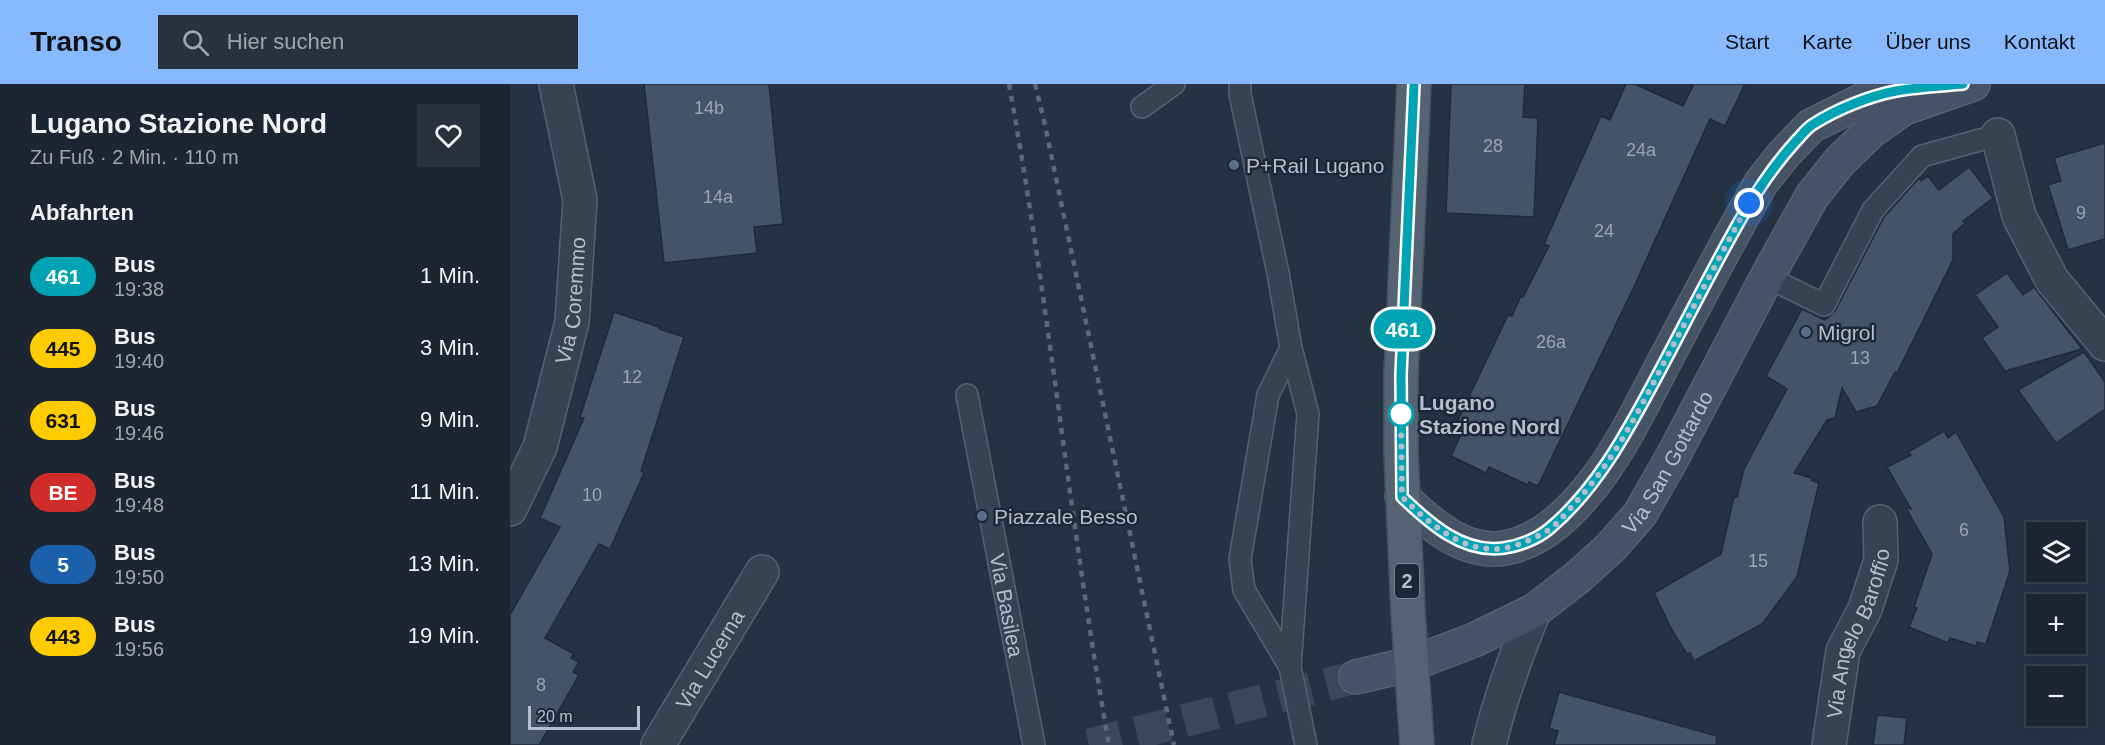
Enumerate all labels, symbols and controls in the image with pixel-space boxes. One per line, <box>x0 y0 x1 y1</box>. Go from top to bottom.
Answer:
search box <box>158 15 578 69</box>
text: Transo <box>30 26 122 57</box>
icon: search <box>179 26 212 59</box>
text: Hier suchen <box>227 29 344 54</box>
text: Start <box>1725 30 1769 53</box>
text: Karte <box>1802 30 1853 53</box>
text: Über uns <box>1886 30 1971 53</box>
text: Kontakt <box>2004 30 2075 53</box>
house number: 14b <box>694 98 724 118</box>
button: heart <box>417 104 480 167</box>
text: Lugano Stazione Nord <box>30 108 327 139</box>
house number: 28 <box>1483 136 1503 156</box>
house number: 24a <box>1626 140 1657 160</box>
text: Zu Fuß · 2 Min. · 110 m <box>30 146 239 168</box>
place label: P+Rail Lugano <box>1246 154 1384 177</box>
marker: P+Rail Lugano <box>1227 158 1241 172</box>
house number: 14a <box>703 187 734 207</box>
your location <box>1734 188 1764 218</box>
text: Abfahrten <box>30 200 134 225</box>
house number: 9 <box>2076 203 2086 223</box>
house number: 24 <box>1594 221 1614 241</box>
street label: Via Coremmo <box>550 236 589 366</box>
text: Bus <box>114 252 156 277</box>
text: 1 Min. <box>420 263 480 288</box>
text: 461 <box>45 265 81 288</box>
text: 19:38 <box>114 278 164 300</box>
line badge: 461 <box>1368 310 1438 348</box>
text: 461 <box>1385 318 1421 341</box>
place label: Migrol <box>1818 321 1875 344</box>
text: Bus <box>114 324 156 349</box>
marker: Migrol <box>1799 325 1813 339</box>
house number: 26a <box>1536 332 1567 352</box>
text: 3 Min. <box>420 335 480 360</box>
text: 445 <box>45 337 81 360</box>
house number: 13 <box>1850 348 1870 368</box>
text: 19:40 <box>114 350 164 372</box>
house number: 12 <box>622 367 642 387</box>
street label: Via San Gottardo <box>1617 387 1717 538</box>
place label: Lugano Stazione Nord <box>1419 391 1560 438</box>
text: Bus <box>114 396 156 421</box>
marker: Lugano Stazione Nord <box>1388 401 1414 427</box>
text: 9 Min. <box>420 407 480 432</box>
text: 631 <box>45 409 81 432</box>
text: 19:46 <box>114 422 164 444</box>
text: Bus <box>114 468 156 493</box>
text: 11 Min. <box>409 479 480 504</box>
text: BE <box>48 481 78 504</box>
house number: 10 <box>582 485 602 505</box>
text: 19:48 <box>114 494 164 516</box>
place label: Piazzale Besso <box>994 505 1138 528</box>
marker: Piazzale Besso <box>975 509 989 523</box>
house number: 6 <box>1959 520 1969 540</box>
map controls <box>2026 522 2086 726</box>
button: layers <box>2026 522 2086 582</box>
text: Bus <box>114 540 156 565</box>
street label: Via Angelo Baroffio <box>1822 549 1893 720</box>
text: 13 Min. <box>408 551 480 576</box>
house number: 15 <box>1748 551 1768 571</box>
street label: Via Basilea <box>986 552 1028 659</box>
text: 5 <box>57 553 69 576</box>
road number: 2 <box>1395 564 1419 598</box>
text: 19:50 <box>114 566 164 588</box>
button: + <box>2026 594 2086 654</box>
street label: Via Lucerna <box>671 605 748 713</box>
text: Bus <box>114 612 156 637</box>
text: 19 Min. <box>408 623 480 648</box>
text: 443 <box>45 625 81 648</box>
text: 19:56 <box>114 638 164 660</box>
button: − <box>2026 666 2086 726</box>
house number: 8 <box>536 675 546 695</box>
scale bar <box>528 703 640 730</box>
text: 20 m <box>537 708 573 725</box>

